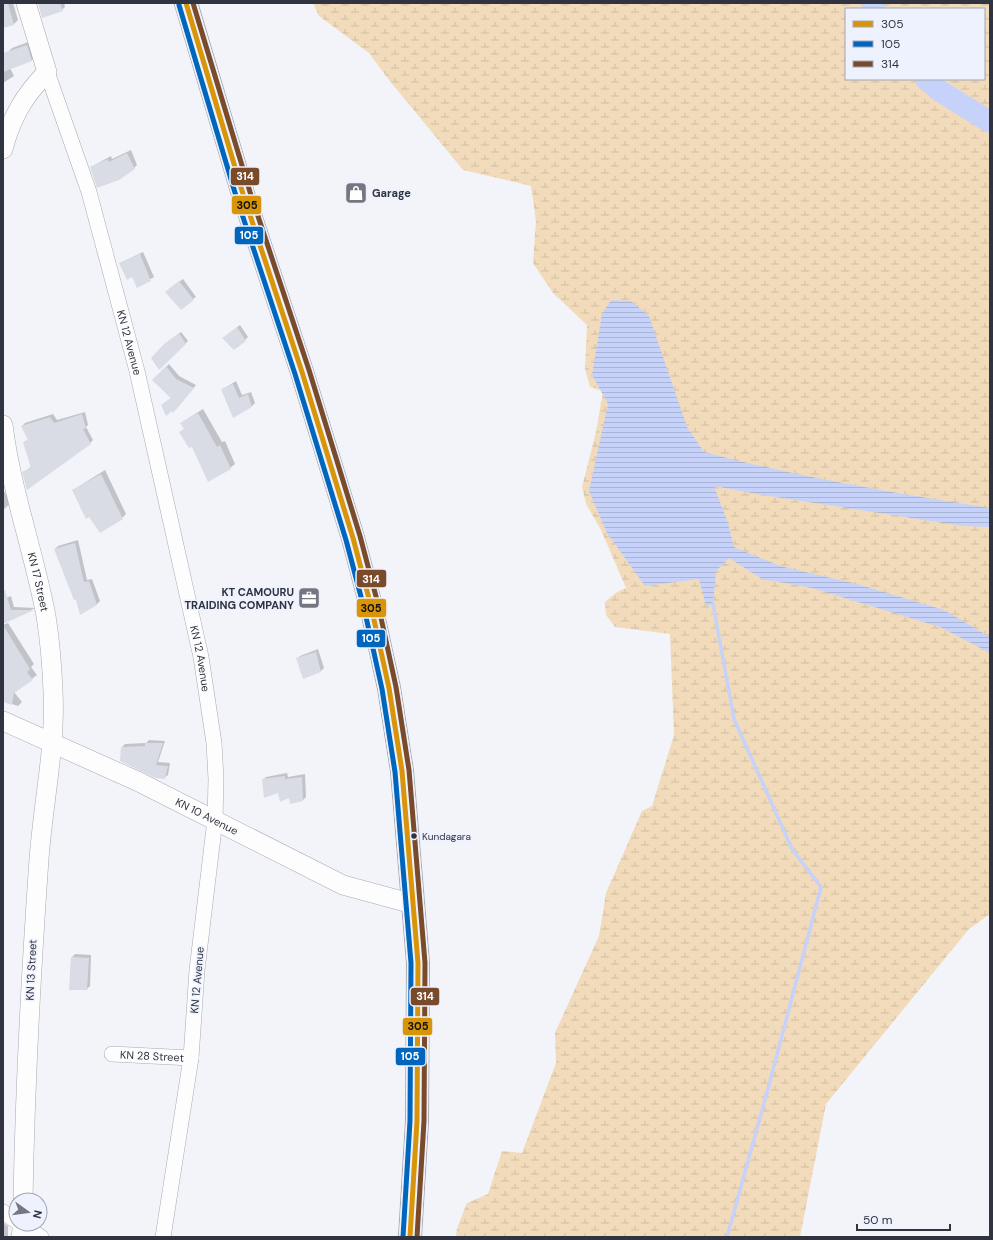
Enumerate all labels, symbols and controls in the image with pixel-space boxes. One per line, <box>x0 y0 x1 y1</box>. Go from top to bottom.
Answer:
legend <box>845 8 985 80</box>
text: 305 <box>881 16 904 32</box>
text: 105 <box>881 36 900 52</box>
text: 314 <box>881 56 899 72</box>
line badge: 314 <box>230 167 260 186</box>
text: 314 <box>236 169 254 183</box>
shop icon: Garage <box>343 180 369 206</box>
place label: Garage <box>372 186 411 200</box>
line badge: 305 <box>231 195 262 215</box>
text: 305 <box>236 198 258 212</box>
line badge: 105 <box>234 226 264 245</box>
text: 105 <box>240 228 258 242</box>
street label: KN 12 Avenue <box>114 308 145 377</box>
street label: KN 17 Street <box>25 551 52 613</box>
line badge: 314 <box>356 569 387 588</box>
text: 314 <box>362 572 380 586</box>
place label: KT CAMOURU TRAIDING COMPANY <box>185 585 294 612</box>
office icon: KT CAMOURU TRAIDING COMPANY <box>296 585 322 611</box>
line badge: 305 <box>356 598 387 618</box>
text: 305 <box>360 601 382 615</box>
street label: KN 12 Avenue <box>187 624 213 693</box>
line badge: 105 <box>356 629 386 648</box>
text: 105 <box>362 631 380 645</box>
street label: KN 10 Avenue <box>173 795 240 838</box>
place label: Kundagara <box>422 830 471 843</box>
marker: Kundagara <box>409 831 419 841</box>
street label: KN 13 Street <box>22 939 40 1001</box>
street label: KN 12 Avenue <box>187 946 207 1014</box>
line badge: 314 <box>410 987 440 1006</box>
text: 314 <box>416 989 434 1003</box>
line badge: 305 <box>402 1017 433 1036</box>
text: 305 <box>407 1019 429 1033</box>
street label: KN 28 Street <box>120 1047 184 1065</box>
line badge: 105 <box>395 1047 426 1066</box>
text: 105 <box>401 1049 419 1063</box>
north arrow <box>8 1192 48 1232</box>
scale bar <box>857 1206 950 1232</box>
text: N <box>30 1209 45 1220</box>
text: 50 m <box>863 1212 892 1228</box>

